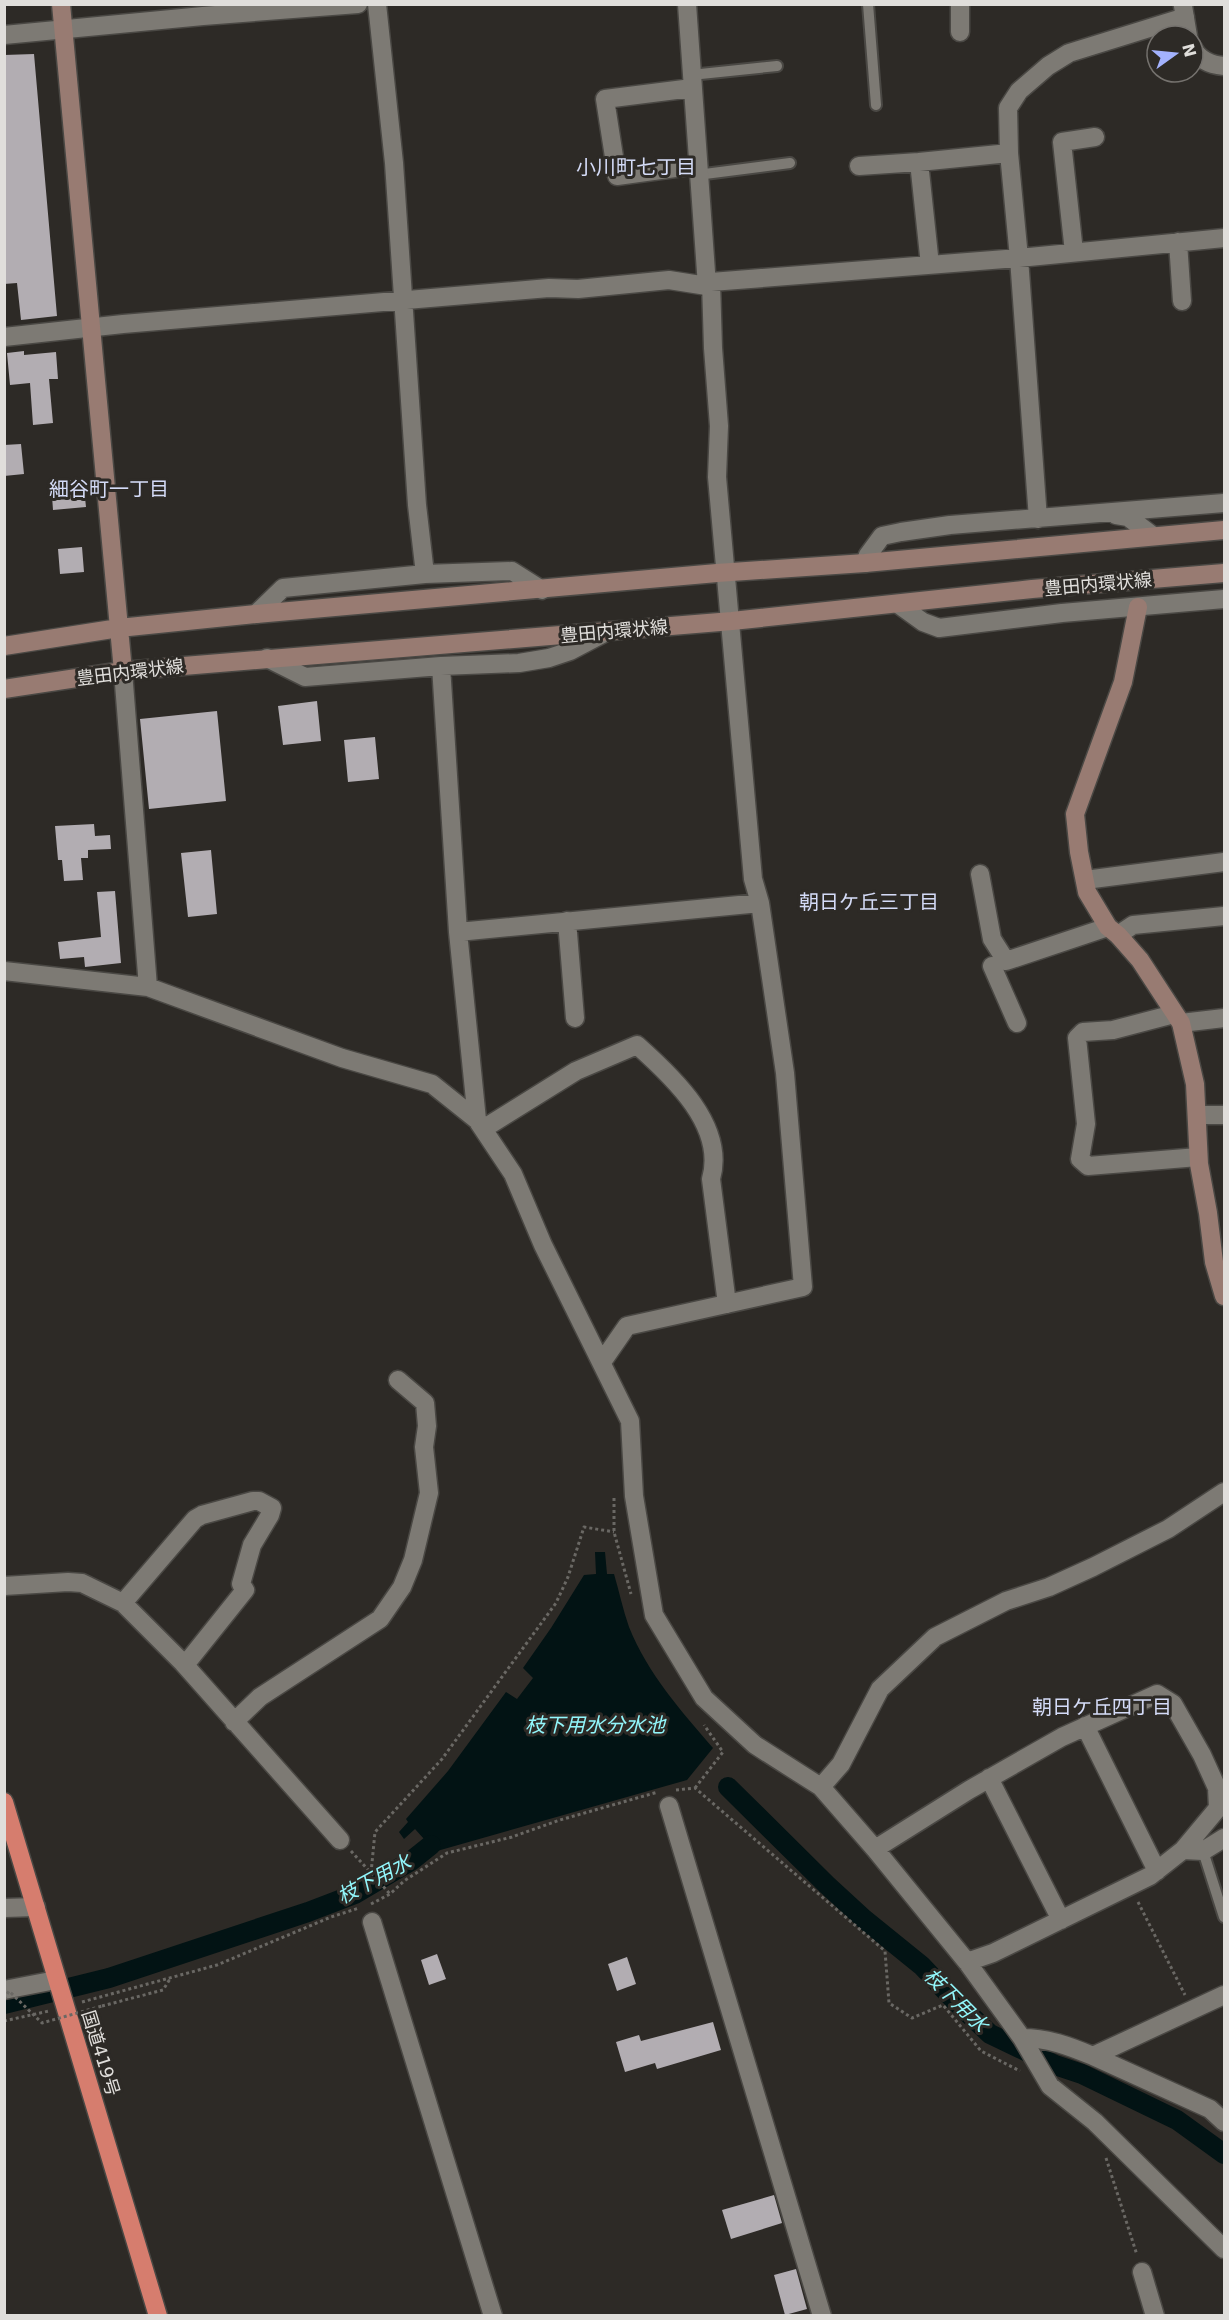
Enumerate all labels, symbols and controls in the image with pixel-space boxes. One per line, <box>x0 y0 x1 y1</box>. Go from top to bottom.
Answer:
north arrow <box>1145 24 1205 84</box>
text: N <box>1178 41 1200 59</box>
district label: 小川町七丁目 <box>576 155 696 179</box>
district label: 細谷町一丁目 <box>49 477 169 501</box>
street label: 豊田内環状線 <box>1043 569 1153 599</box>
street label: 豊田内環状線 <box>559 616 669 646</box>
street label: 豊田内環状線 <box>75 655 185 689</box>
district label: 朝日ケ丘三丁目 <box>799 890 939 914</box>
district label: 朝日ケ丘四丁目 <box>1032 1695 1172 1719</box>
water label: 枝下用水分水池 <box>525 1713 667 1737</box>
water label: 枝下用水 <box>333 1849 417 1908</box>
water label: 枝下用水 <box>919 1963 994 2038</box>
street label: 国道419号 <box>78 2008 124 2098</box>

